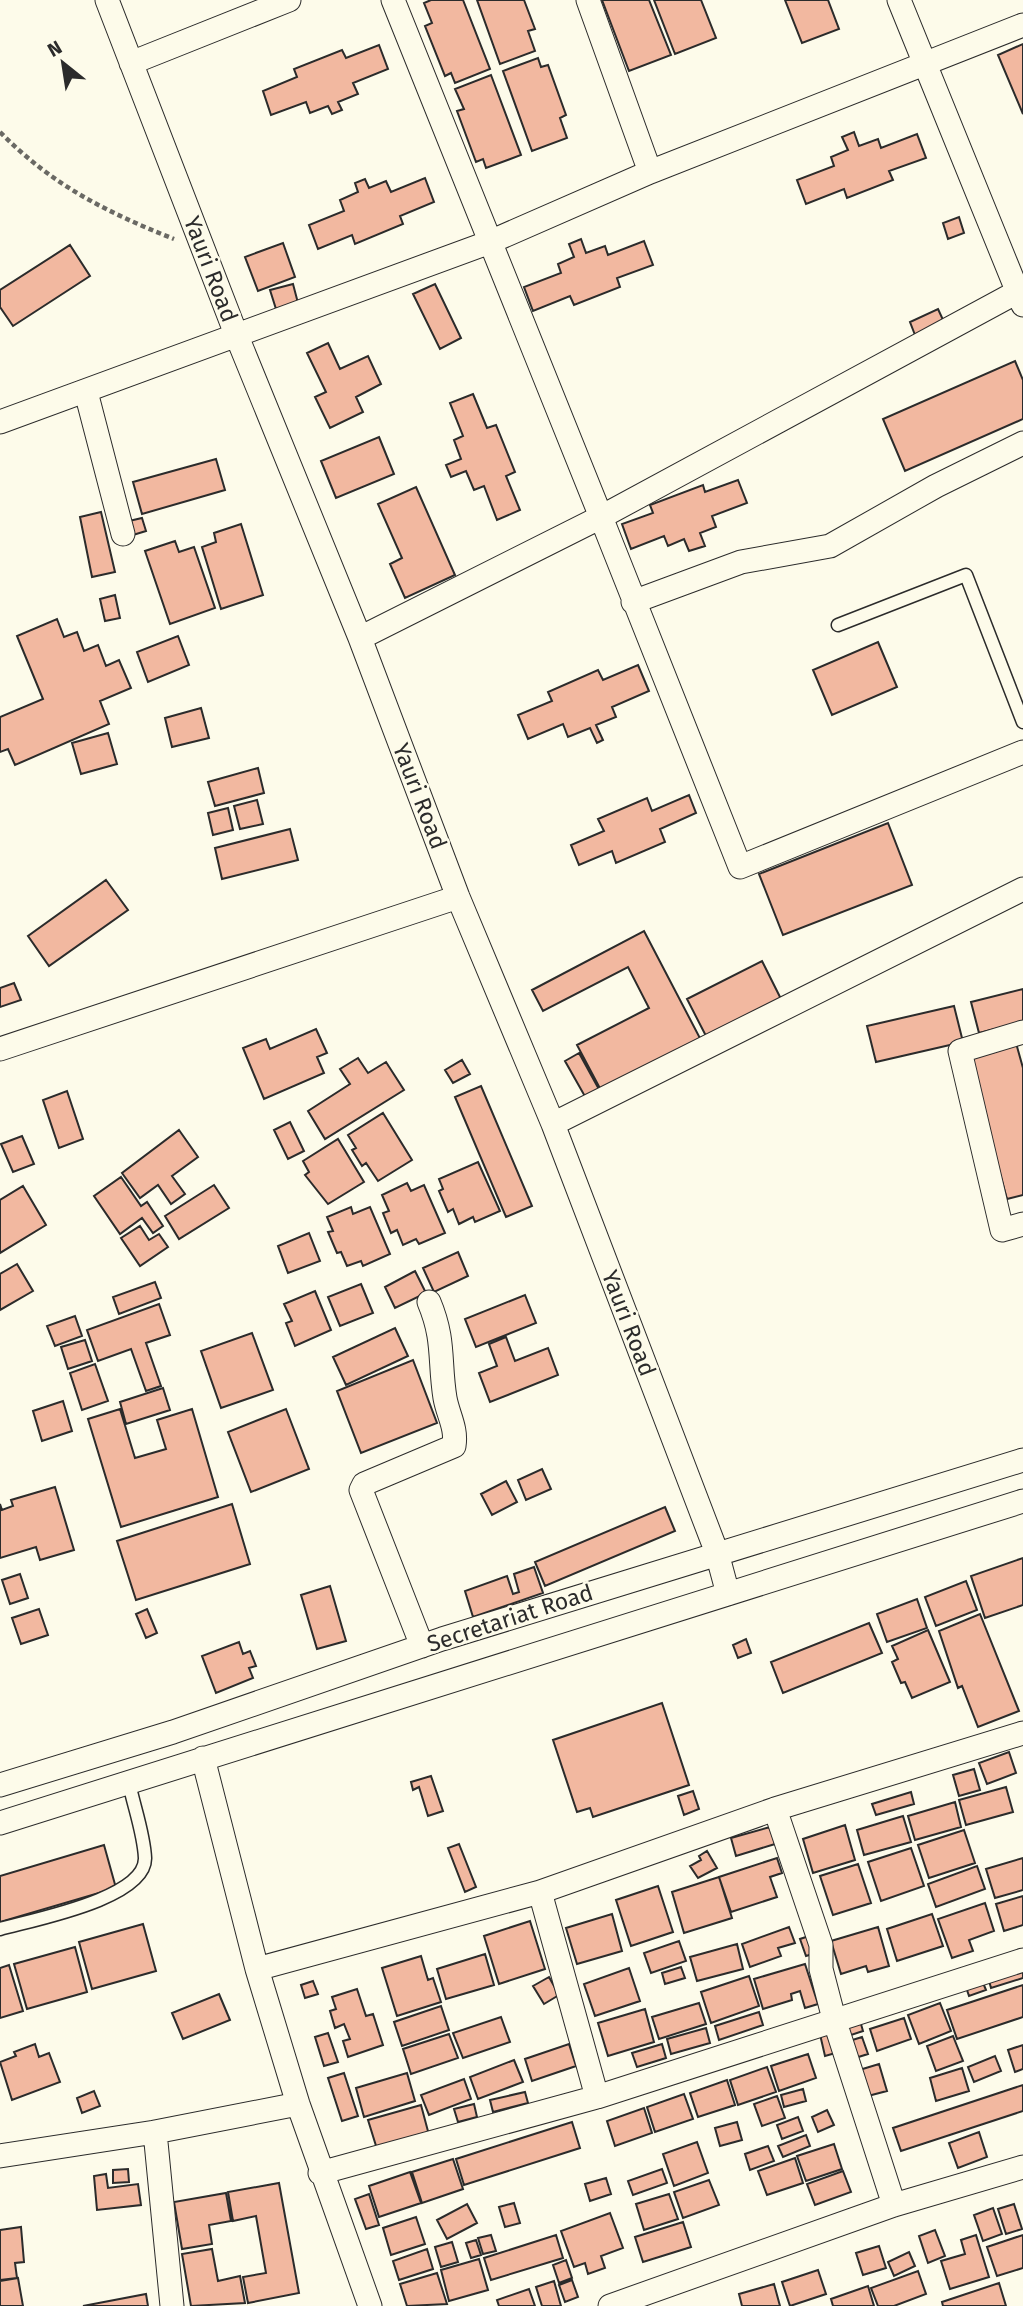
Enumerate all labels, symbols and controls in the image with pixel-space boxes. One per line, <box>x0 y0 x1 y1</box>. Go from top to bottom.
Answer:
north arrow <box>28 28 98 98</box>
text: N <box>44 36 66 62</box>
street label: Yauri Road <box>178 212 244 326</box>
street label: Yauri Road <box>387 739 453 853</box>
street label: Yauri Road <box>596 1266 662 1380</box>
street label: Secretariat Road <box>424 1578 596 1658</box>

